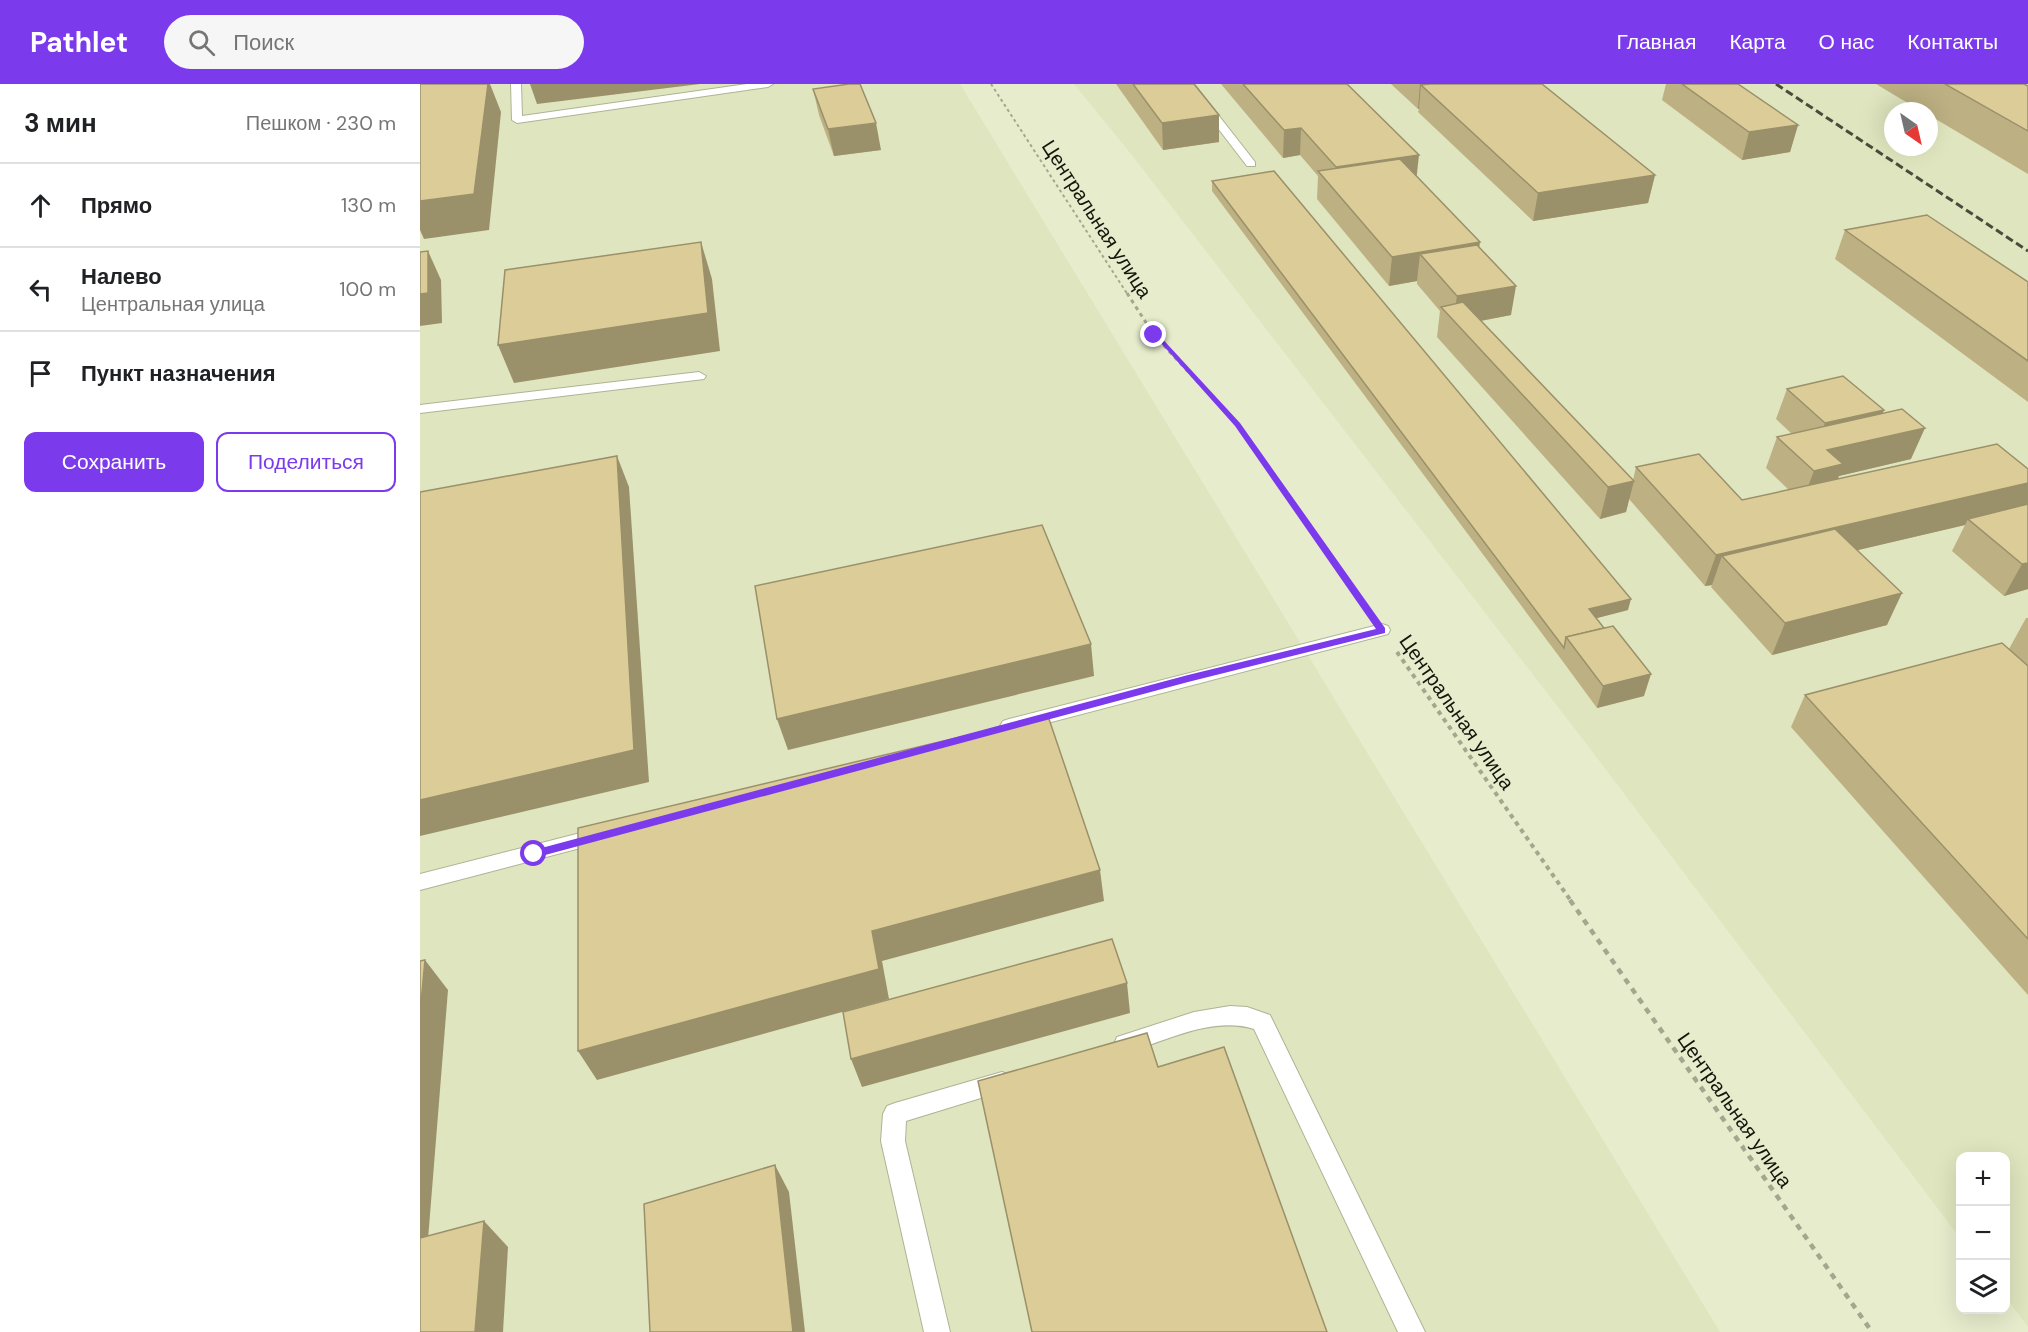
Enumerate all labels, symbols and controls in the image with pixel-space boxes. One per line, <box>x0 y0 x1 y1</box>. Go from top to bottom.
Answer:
search box <box>164 15 584 69</box>
text: Pathlet <box>30 24 128 61</box>
icon: search <box>185 26 218 59</box>
text: Поиск <box>233 28 294 57</box>
text: Главная <box>1616 28 1696 56</box>
text: Карта <box>1729 28 1786 56</box>
text: О нас <box>1819 28 1874 56</box>
text: Контакты <box>1907 28 1998 56</box>
north arrow <box>1884 102 1938 156</box>
text: 3 мин <box>24 106 97 140</box>
text: Пешком · 230 m <box>246 110 396 136</box>
street label: Центральная улица <box>1036 135 1158 304</box>
icon: ahead <box>24 189 57 222</box>
text: Прямо <box>81 191 152 220</box>
text: 130 m <box>341 192 396 218</box>
text: Налево <box>81 262 162 291</box>
icon: left <box>24 273 57 306</box>
text: 100 m <box>339 276 396 302</box>
text: Центральная улица <box>81 291 265 317</box>
route end <box>1140 321 1166 347</box>
icon: arrive <box>24 357 57 390</box>
text: Пункт назначения <box>81 359 276 388</box>
button: Сохранить <box>24 432 204 492</box>
button: Поделиться <box>216 432 396 492</box>
street label: Центральная улица <box>1394 629 1521 795</box>
route start <box>520 840 546 866</box>
street label: Центральная улица <box>1672 1027 1799 1193</box>
map controls <box>1956 1152 2010 1314</box>
button: + <box>1956 1152 2010 1206</box>
button: − <box>1956 1206 2010 1260</box>
button: layers <box>1956 1260 2010 1314</box>

